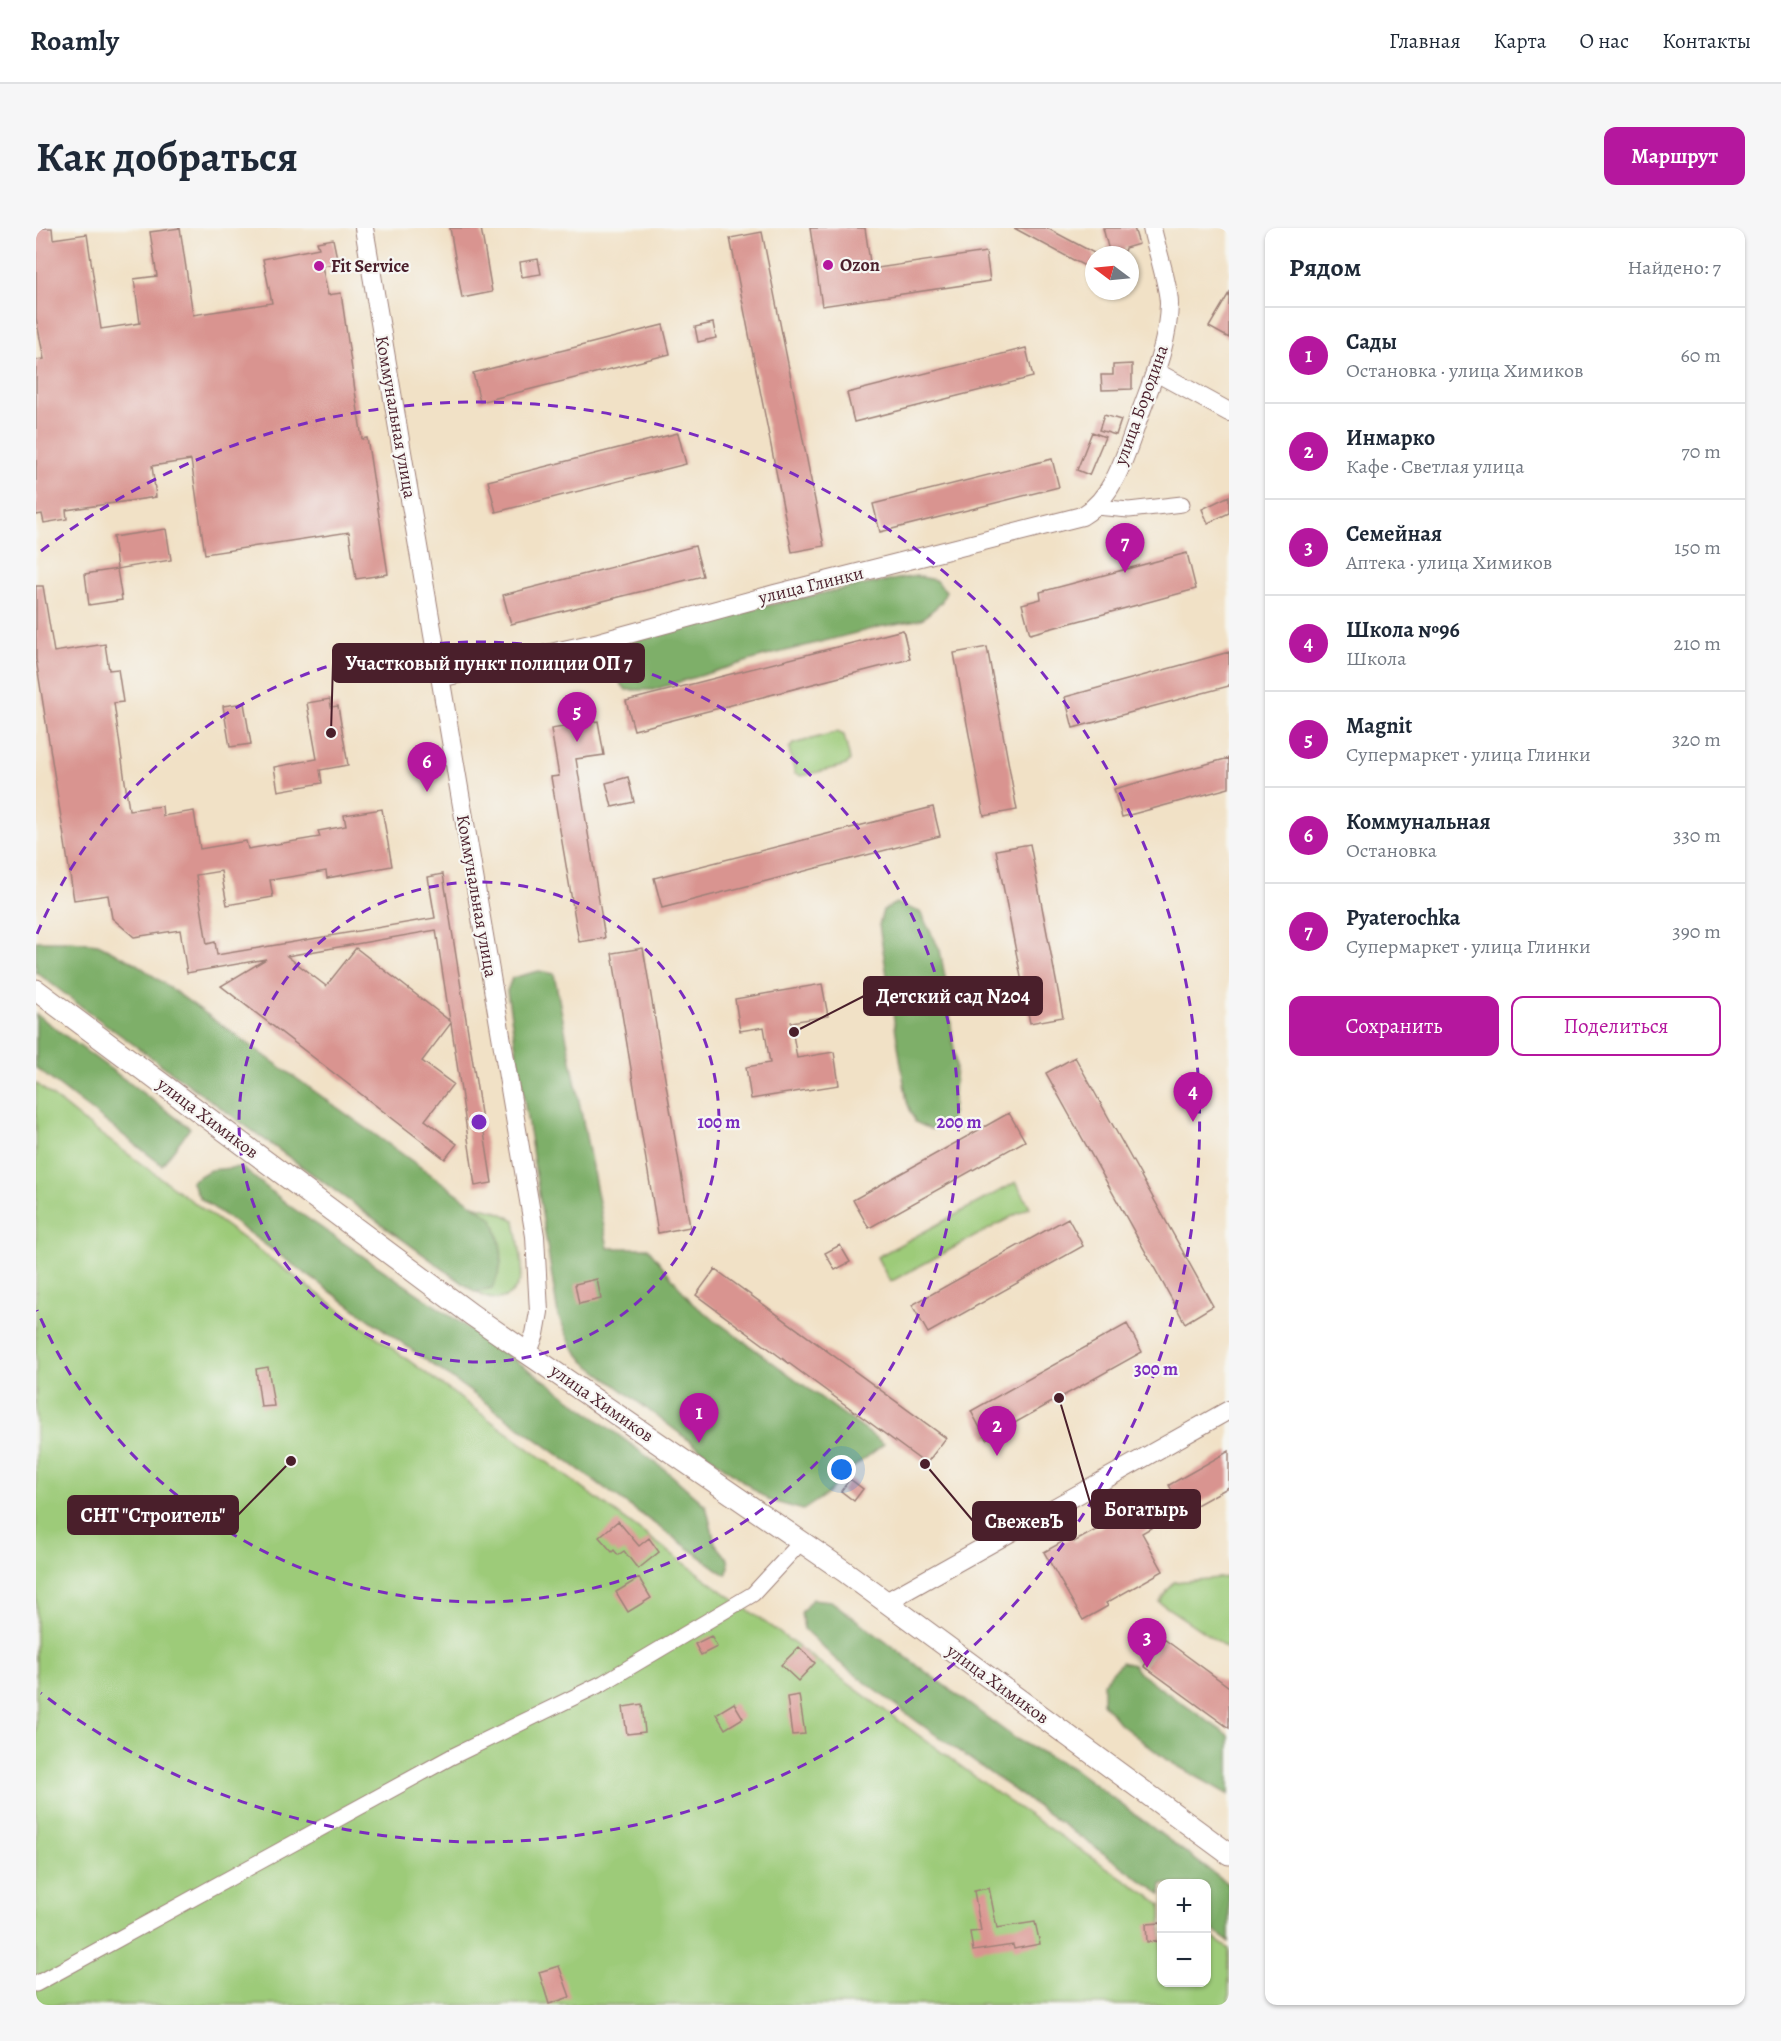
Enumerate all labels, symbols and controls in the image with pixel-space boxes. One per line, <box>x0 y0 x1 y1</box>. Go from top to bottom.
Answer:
text: Roamly <box>30 22 119 60</box>
text: Главная <box>1389 27 1461 55</box>
text: Карта <box>1494 27 1546 55</box>
text: О нас <box>1579 27 1629 55</box>
text: Контакты <box>1662 27 1751 55</box>
button: Маршрут <box>1604 127 1745 185</box>
text: Как добраться <box>36 128 298 185</box>
north arrow <box>1085 246 1139 300</box>
text: Рядом <box>1289 250 1361 285</box>
place label: Ozon <box>840 253 880 277</box>
place label: Fit Service <box>331 254 409 278</box>
text: Найдено: 7 <box>1628 254 1721 281</box>
marker: Ozon <box>821 258 835 272</box>
marker: Fit Service <box>312 259 326 273</box>
text: Сады <box>1346 327 1397 357</box>
street label: Коммунальная улица <box>370 334 422 501</box>
street label: улица Бородина <box>1108 341 1174 469</box>
text: 1 <box>1305 342 1312 369</box>
text: 60 m <box>1681 342 1721 369</box>
text: Остановка · улица Химиков <box>1346 357 1584 384</box>
text: Инмарко <box>1346 423 1435 453</box>
text: 2 <box>1304 438 1313 465</box>
text: 70 m <box>1681 438 1721 465</box>
text: Кафе · Светлая улица <box>1346 453 1524 480</box>
text: Семейная <box>1346 519 1442 549</box>
pin: 7 <box>1106 524 1144 573</box>
text: 3 <box>1304 534 1313 561</box>
text: 150 m <box>1674 534 1721 561</box>
text: Аптека · улица Химиков <box>1346 549 1552 576</box>
street label: улица Глинки <box>755 560 866 610</box>
text: Школа №96 <box>1346 615 1460 645</box>
text: 4 <box>1304 630 1313 657</box>
text: 210 m <box>1673 630 1721 657</box>
callout: Участковый пункт полиции ОП 7 <box>333 644 644 682</box>
text: Школа <box>1346 645 1406 672</box>
text: Участковый пункт полиции ОП 7 <box>346 650 633 677</box>
pin: 5 <box>558 692 596 742</box>
text: Magnit <box>1346 711 1412 741</box>
text: 5 <box>1304 726 1313 753</box>
text: 320 m <box>1672 726 1721 753</box>
text: Супермаркет · улица Глинки <box>1346 741 1591 768</box>
pin: 6 <box>408 742 446 792</box>
text: Коммунальная <box>1346 807 1491 837</box>
street label: Коммунальная улица <box>451 813 503 980</box>
text: 6 <box>1304 822 1313 849</box>
text: 330 m <box>1673 822 1721 849</box>
text: Остановка <box>1346 837 1437 864</box>
text: Pyaterochka <box>1346 903 1460 933</box>
text: 7 <box>1304 918 1313 945</box>
text: 390 m <box>1672 918 1721 945</box>
text: Супермаркет · улица Глинки <box>1346 933 1591 960</box>
callout: Детский сад N204 <box>864 977 1042 1015</box>
text: Детский сад N204 <box>876 983 1031 1010</box>
button: Сохранить <box>1289 996 1499 1056</box>
button: Поделиться <box>1511 996 1721 1056</box>
street label: улица Химиков <box>152 1071 264 1164</box>
pin: 4 <box>1174 1072 1212 1122</box>
text: 100 m <box>698 1110 740 1134</box>
text: 200 m <box>936 1110 982 1134</box>
centre of rings <box>469 1112 489 1132</box>
text: 300 m <box>1134 1357 1178 1381</box>
street label: улица Химиков <box>545 1358 658 1448</box>
pin: 1 <box>680 1394 718 1443</box>
pin: 2 <box>978 1406 1016 1456</box>
your location <box>827 1455 856 1484</box>
callout: Богатырь <box>1092 1490 1200 1528</box>
callout: СНТ "Строитель" <box>68 1496 238 1534</box>
text: Богатырь <box>1104 1496 1188 1523</box>
text: СНТ "Строитель" <box>81 1502 225 1529</box>
callout: СвежевЪ <box>973 1502 1076 1540</box>
text: СвежевЪ <box>985 1508 1064 1535</box>
pin: 3 <box>1128 1618 1166 1668</box>
street label: улица Химиков <box>941 1638 1054 1729</box>
map controls <box>1157 1879 1211 1987</box>
button: + <box>1157 1879 1211 1933</box>
button: − <box>1157 1933 1211 1987</box>

